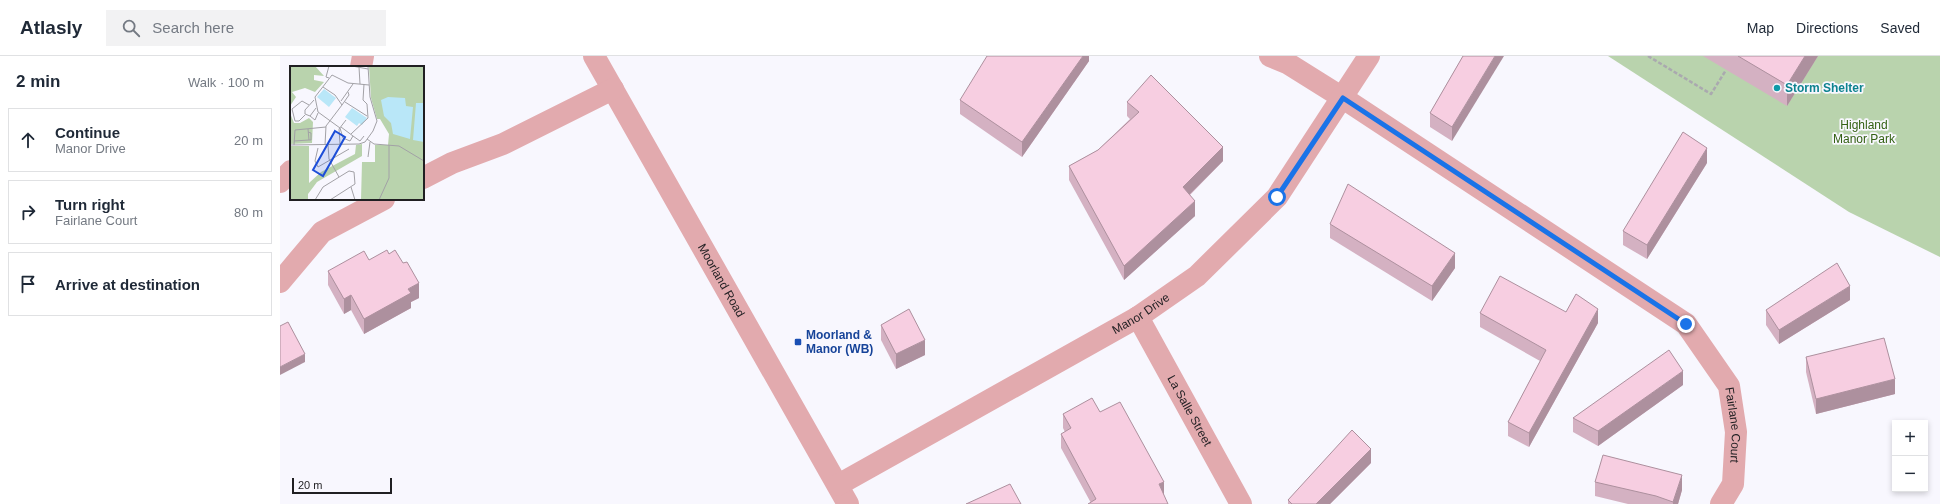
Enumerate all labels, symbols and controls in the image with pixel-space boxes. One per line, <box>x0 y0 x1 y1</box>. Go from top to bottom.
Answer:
search box <box>106 10 386 46</box>
text: Atlasly <box>20 17 82 38</box>
icon: search <box>120 17 142 39</box>
text: Search here <box>152 19 234 36</box>
text: Map <box>1747 20 1774 36</box>
text: Directions <box>1796 20 1858 36</box>
text: Saved <box>1880 20 1920 36</box>
inset map <box>290 66 424 200</box>
text: 2 min <box>16 72 60 91</box>
text: Walk · 100 m <box>188 75 264 90</box>
place label: Storm Shelter <box>1785 81 1864 95</box>
marker: Storm Shelter <box>1772 83 1782 93</box>
park label: Highland Manor Park <box>1833 118 1896 146</box>
text: Continue <box>55 124 120 141</box>
icon: ahead <box>17 129 39 151</box>
text: 20 m <box>234 133 263 148</box>
text: Manor Drive <box>55 141 126 156</box>
route start <box>1268 188 1286 206</box>
text: Turn right <box>55 196 125 213</box>
icon: right <box>17 201 39 223</box>
text: 80 m <box>234 205 263 220</box>
text: Fairlane Court <box>55 213 137 228</box>
street label: Moorland Road <box>695 241 748 320</box>
icon: arrive <box>17 273 39 295</box>
text: Arrive at destination <box>55 276 200 293</box>
street label: Manor Drive <box>1110 290 1173 337</box>
route end <box>1677 315 1695 333</box>
place label: Moorland & Manor (WB) <box>806 328 873 356</box>
marker: Moorland & Manor (WB) <box>793 337 803 347</box>
street label: La Salle Street <box>1164 373 1215 449</box>
street label: Fairlane Court <box>1722 386 1743 464</box>
map controls <box>1892 420 1928 492</box>
button: + <box>1892 420 1928 456</box>
button: − <box>1892 456 1928 492</box>
scale bar <box>292 476 392 495</box>
text: 20 m <box>298 479 322 491</box>

